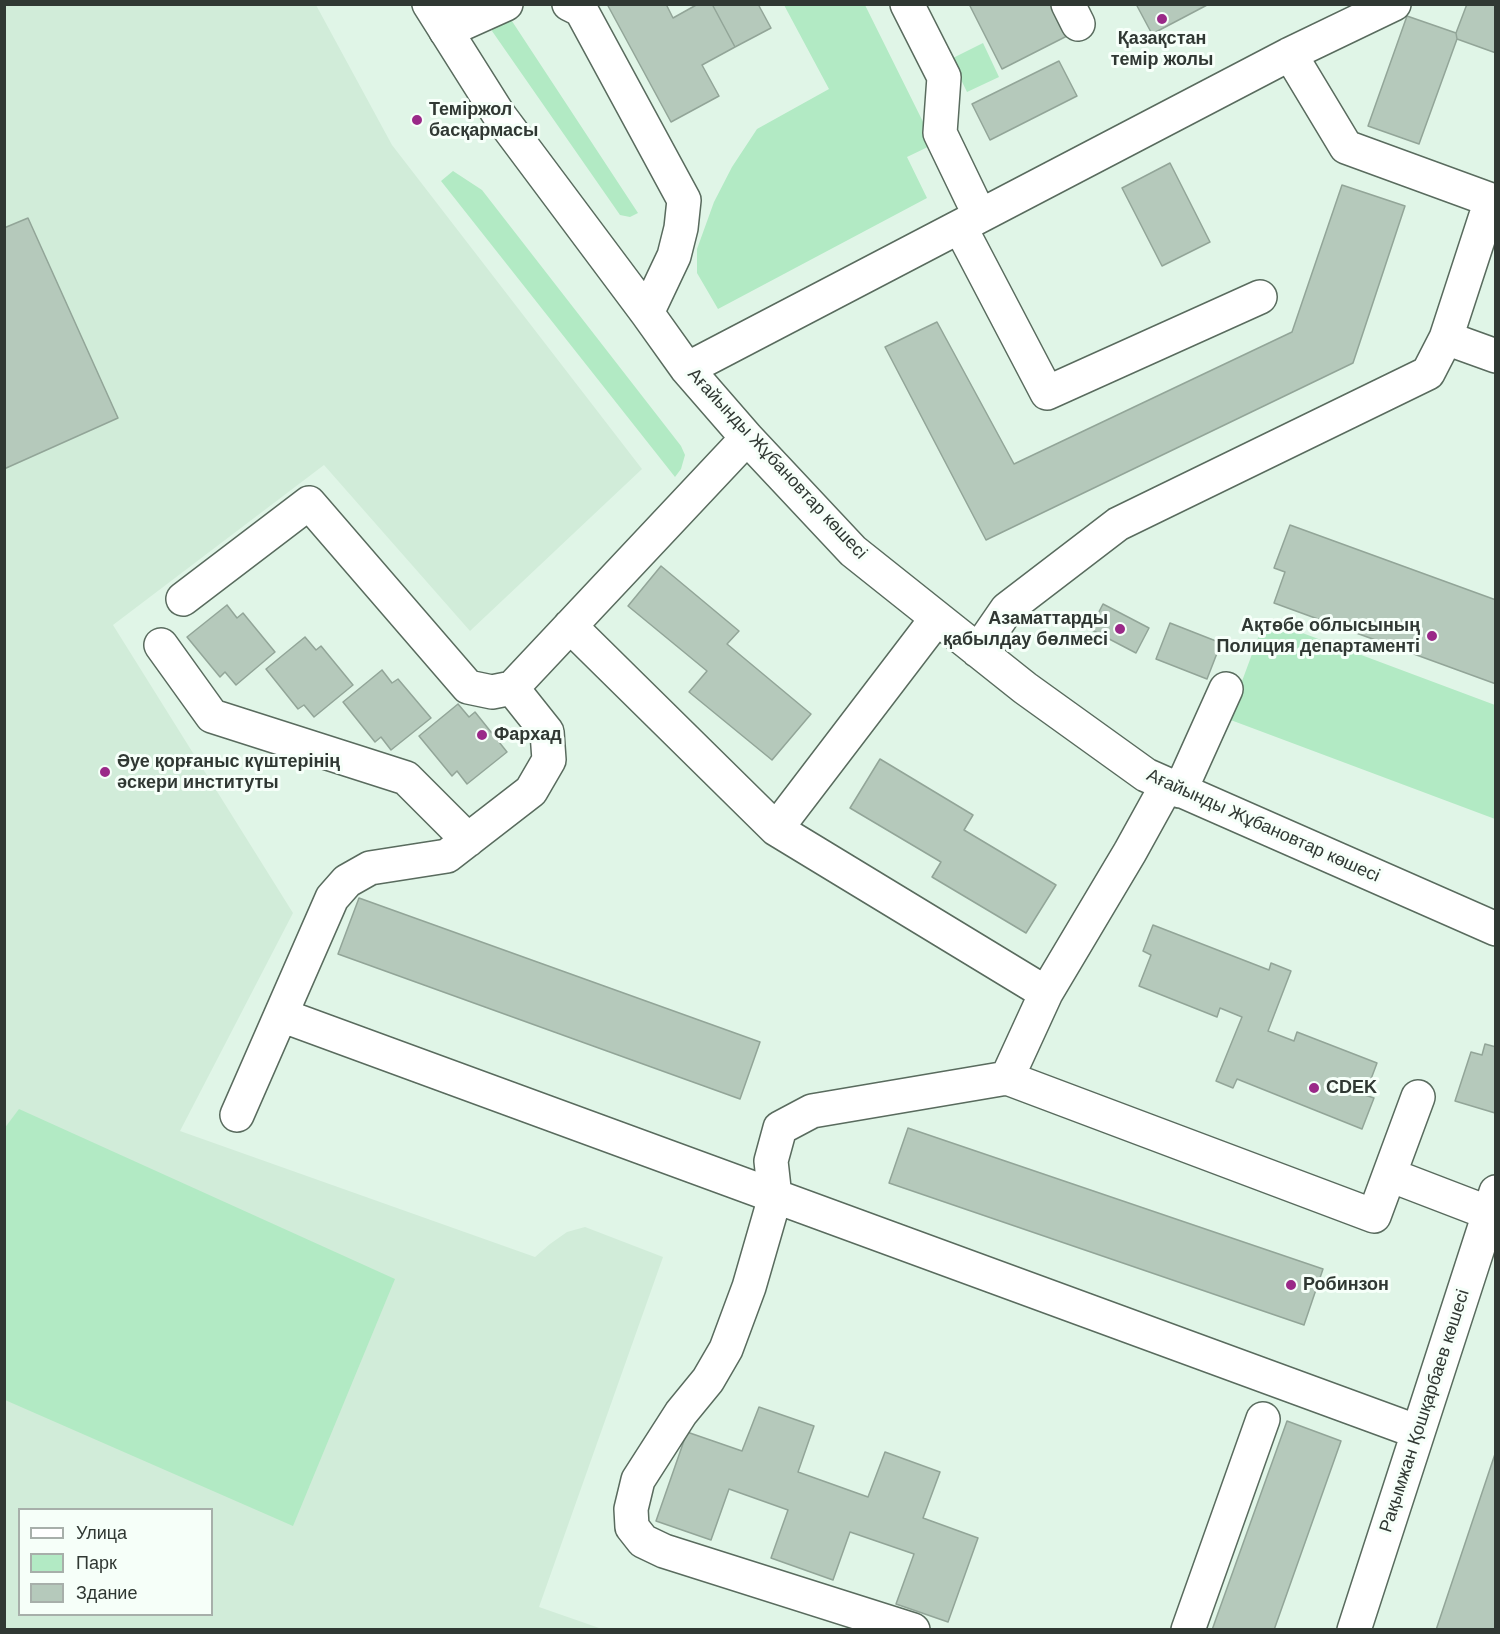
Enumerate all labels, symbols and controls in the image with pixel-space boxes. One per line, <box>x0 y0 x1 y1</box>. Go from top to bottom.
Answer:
marker: Қазақстан темір жолы <box>1155 12 1169 26</box>
place label: Қазақстан темір жолы <box>1111 28 1213 70</box>
place label: Теміржол басқармасы <box>429 99 538 142</box>
marker: Теміржол басқармасы <box>410 113 424 127</box>
street label: Ағайынды Жұбановтар көшесі <box>683 364 871 564</box>
place label: Азаматтарды қабылдау бөлмесі <box>943 608 1108 650</box>
place label: Ақтөбе облысының Полиция департаменті <box>1216 615 1420 658</box>
marker: Азаматтарды қабылдау бөлмесі <box>1113 622 1127 636</box>
marker: Ақтөбе облысының Полиция департаменті <box>1425 629 1439 643</box>
place label: Фархад <box>494 724 562 746</box>
marker: Фархад <box>475 728 489 742</box>
place label: Әуе қорғаныс күштерінің әскери институты <box>117 751 340 794</box>
marker: Әуе қорғаныс күштерінің әскери институты <box>98 765 112 779</box>
street label: Ағайынды Жұбановтар көшесі <box>1143 765 1383 887</box>
place label: CDEK <box>1326 1077 1377 1099</box>
marker: CDEK <box>1307 1081 1321 1095</box>
place label: Робинзон <box>1303 1274 1389 1296</box>
marker: Робинзон <box>1284 1278 1298 1292</box>
street label: Рақымжан Қошқарбаев көшесі <box>1375 1287 1475 1535</box>
legend <box>18 1508 213 1616</box>
text: Улица <box>76 1523 127 1543</box>
text: Парк <box>76 1553 117 1573</box>
text: Здание <box>76 1583 137 1603</box>

